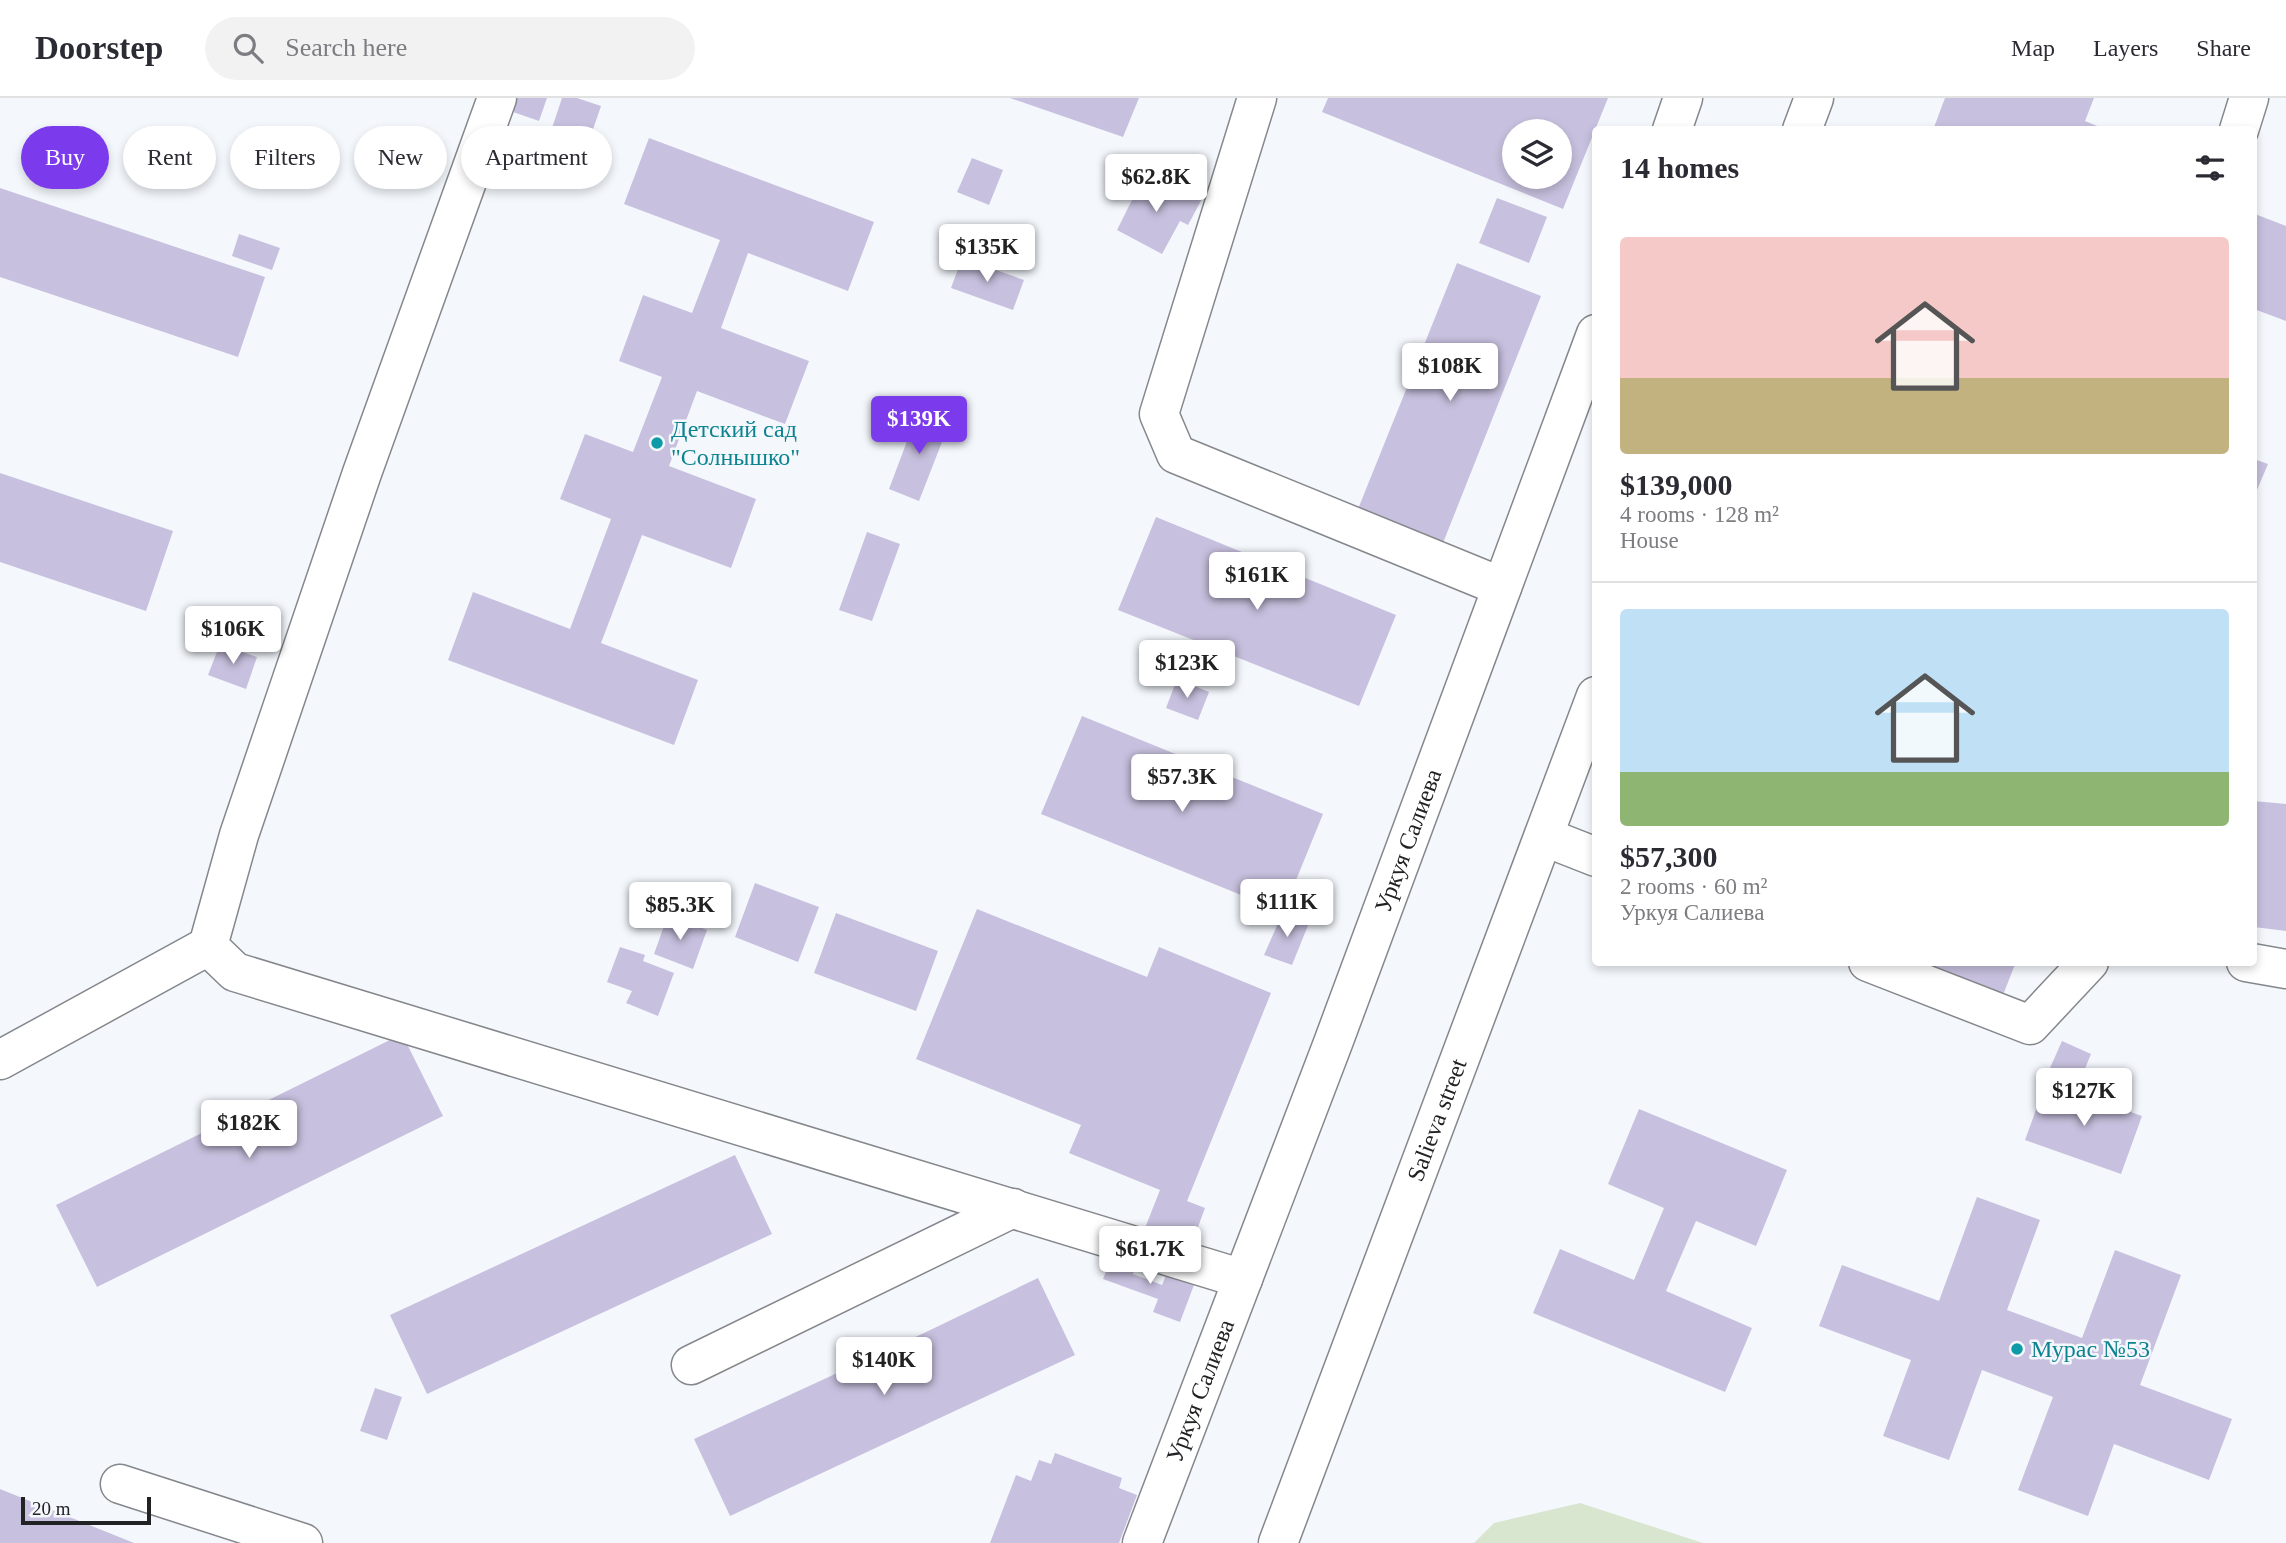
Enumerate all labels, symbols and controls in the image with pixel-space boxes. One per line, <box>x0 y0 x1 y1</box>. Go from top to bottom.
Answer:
search box <box>205 17 695 80</box>
icon: search <box>229 29 267 67</box>
text: Doorstep <box>35 30 163 66</box>
text: Search here <box>285 33 407 62</box>
text: Map <box>2011 35 2055 61</box>
text: Layers <box>2093 35 2158 61</box>
text: Share <box>2196 35 2251 61</box>
map controls <box>1502 119 1572 189</box>
button: layers <box>1502 119 1572 189</box>
chip: Buy <box>21 126 109 189</box>
chip: Rent <box>123 126 216 189</box>
chip: Filters <box>230 126 340 189</box>
chip: New <box>354 126 447 189</box>
chip: Apartment <box>461 126 612 189</box>
icon: filters <box>2191 149 2229 187</box>
text: 14 homes <box>1620 151 1739 184</box>
pin: $62.8K <box>1099 155 1213 214</box>
text: $62.8K <box>1121 164 1191 189</box>
pin: $135K <box>938 225 1036 284</box>
text: $135K <box>955 234 1019 259</box>
icon: home <box>1862 283 1988 409</box>
pin: $108K <box>1401 344 1499 403</box>
text: $108K <box>1418 353 1482 378</box>
pin: $139K <box>870 396 968 456</box>
text: $139K <box>887 406 951 431</box>
place label: Детский сад "Солнышко" <box>671 416 800 470</box>
marker: Детский сад "Солнышко" <box>649 435 665 451</box>
text: $139,000 <box>1620 468 1733 501</box>
text: 4 rooms · 128 m² <box>1620 502 1779 527</box>
text: House <box>1620 528 1679 553</box>
pin: $161K <box>1208 552 1306 612</box>
text: $161K <box>1225 562 1289 587</box>
pin: $106K <box>184 606 282 666</box>
text: $106K <box>201 616 265 641</box>
pin: $123K <box>1138 640 1236 700</box>
text: $123K <box>1155 650 1219 675</box>
icon: home <box>1862 655 1988 781</box>
pin: $57.3K <box>1125 754 1239 814</box>
text: $57.3K <box>1147 764 1217 789</box>
street label: Уркуя Салиева <box>1370 765 1447 916</box>
text: $57,300 <box>1620 840 1718 873</box>
text: 2 rooms · 60 m² <box>1620 874 1767 899</box>
pin: $111K <box>1238 880 1336 939</box>
pin: $85.3K <box>623 882 737 942</box>
text: $111K <box>1256 889 1318 914</box>
text: $85.3K <box>645 892 715 917</box>
text: Уркуя Салиева <box>1620 900 1764 925</box>
street label: Salieva street <box>1402 1055 1472 1185</box>
pin: $127K <box>2035 1068 2133 1128</box>
text: $127K <box>2052 1078 2116 1103</box>
pin: $182K <box>200 1100 298 1160</box>
text: $182K <box>217 1110 281 1135</box>
pin: $61.7K <box>1093 1226 1207 1286</box>
text: $61.7K <box>1115 1236 1185 1261</box>
street label: Уркуя Салиева <box>1161 1315 1239 1466</box>
place label: Мурас №53 <box>2031 1336 2150 1362</box>
pin: $140K <box>835 1338 933 1397</box>
marker: Мурас №53 <box>2009 1341 2025 1357</box>
text: $140K <box>852 1347 916 1372</box>
scale bar <box>21 1494 150 1526</box>
text: 20 m <box>32 1498 71 1519</box>

